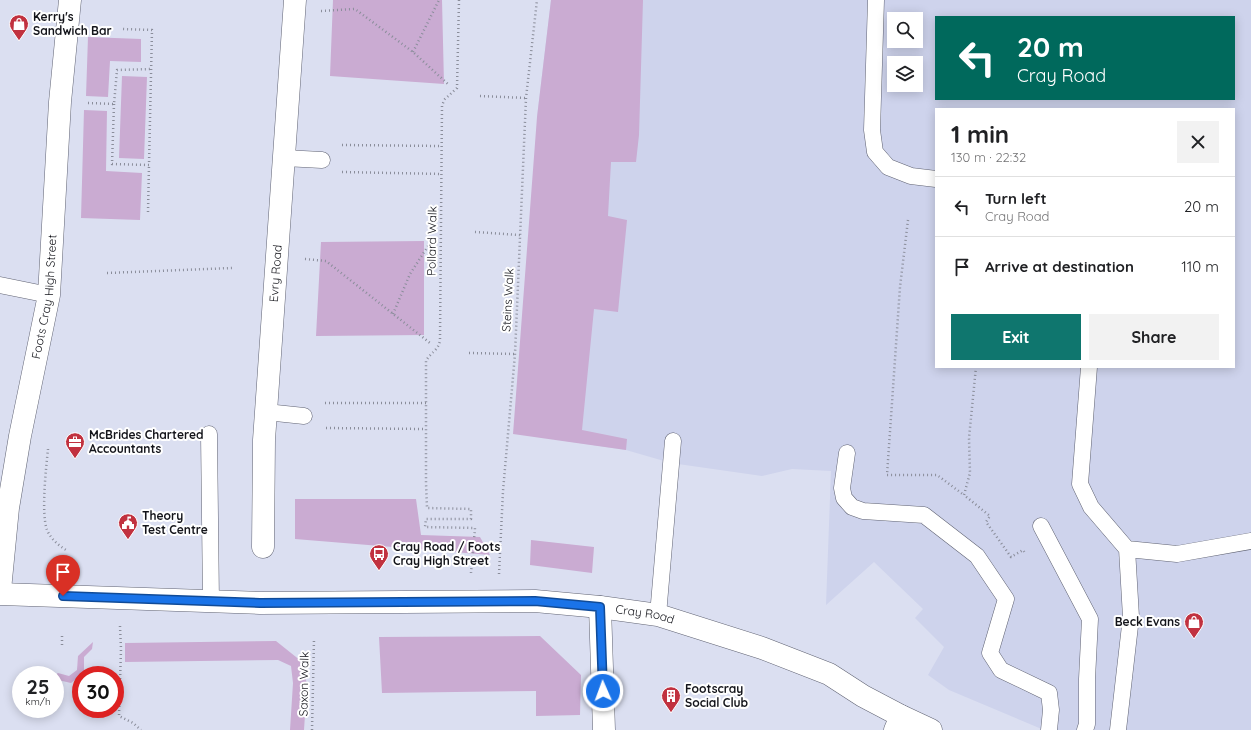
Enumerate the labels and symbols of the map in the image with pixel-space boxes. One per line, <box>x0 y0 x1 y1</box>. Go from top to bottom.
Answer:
place label: Kerry's Sandwich Bar <box>33 9 112 38</box>
shop icon: Kerry's Sandwich Bar <box>8 13 30 41</box>
street label: Pollard Walk <box>423 206 440 276</box>
street label: Foots Cray High Street <box>28 234 59 360</box>
street label: Evry Road <box>266 244 285 303</box>
street label: Steins Walk <box>498 268 517 332</box>
place label: McBrides Chartered Accountants <box>89 427 204 456</box>
office icon: McBrides Chartered Accountants <box>64 431 86 459</box>
place label: Theory Test Centre <box>142 508 208 537</box>
public building icon: Theory Test Centre <box>117 512 139 540</box>
place label: Cray Road / Foots Cray High Street <box>393 539 500 568</box>
bus stop icon: Cray Road / Foots Cray High Street <box>368 543 390 571</box>
pin <box>46 555 80 596</box>
street label: Cray Road <box>615 601 676 627</box>
shop icon: Beck Evans <box>1183 611 1205 639</box>
place label: Beck Evans <box>1115 614 1180 629</box>
street label: Saxon Walk <box>295 651 312 717</box>
speed limit sign: 30 <box>72 666 124 718</box>
position arrow <box>582 670 624 712</box>
place label: Footscray Social Club <box>685 681 749 710</box>
building icon: Footscray Social Club <box>660 685 682 713</box>

